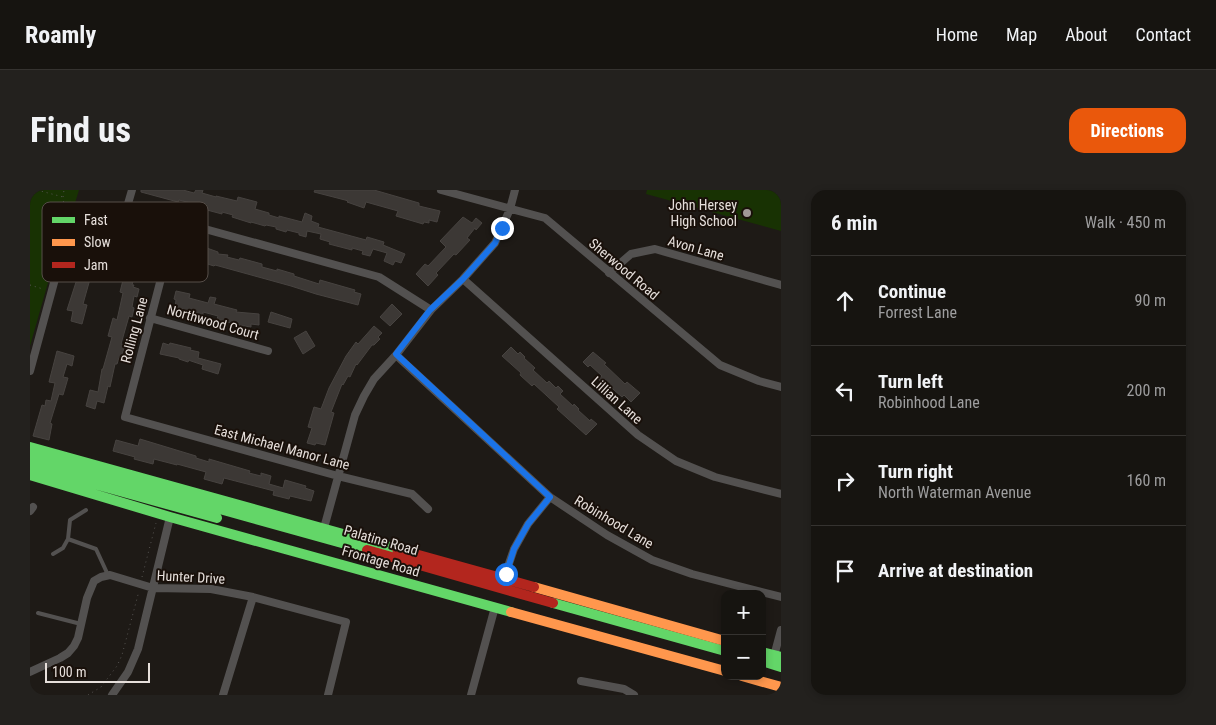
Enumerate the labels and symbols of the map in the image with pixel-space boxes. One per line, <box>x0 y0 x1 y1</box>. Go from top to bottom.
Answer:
place label: John Hersey High School <box>668 197 737 229</box>
legend <box>42 202 208 282</box>
marker: John Hersey High School <box>741 207 753 219</box>
text: Fast <box>84 212 108 228</box>
route end <box>491 217 514 240</box>
street label: Avon Lane <box>666 232 726 264</box>
text: Slow <box>84 234 111 250</box>
street label: Sherwood Road <box>586 235 662 303</box>
text: Jam <box>84 257 108 273</box>
street label: Rolling Lane <box>118 295 151 365</box>
street label: Northwood Court <box>165 301 261 343</box>
street label: Lillian Lane <box>588 373 646 427</box>
street label: East Michael Manor Lane <box>213 421 352 473</box>
street label: Robinhood Lane <box>572 492 657 552</box>
street label: Palatine Road <box>342 522 420 558</box>
street label: Frontage Road <box>340 542 422 580</box>
route start <box>495 563 518 586</box>
street label: Hunter Drive <box>156 567 226 587</box>
scale bar <box>45 660 150 683</box>

